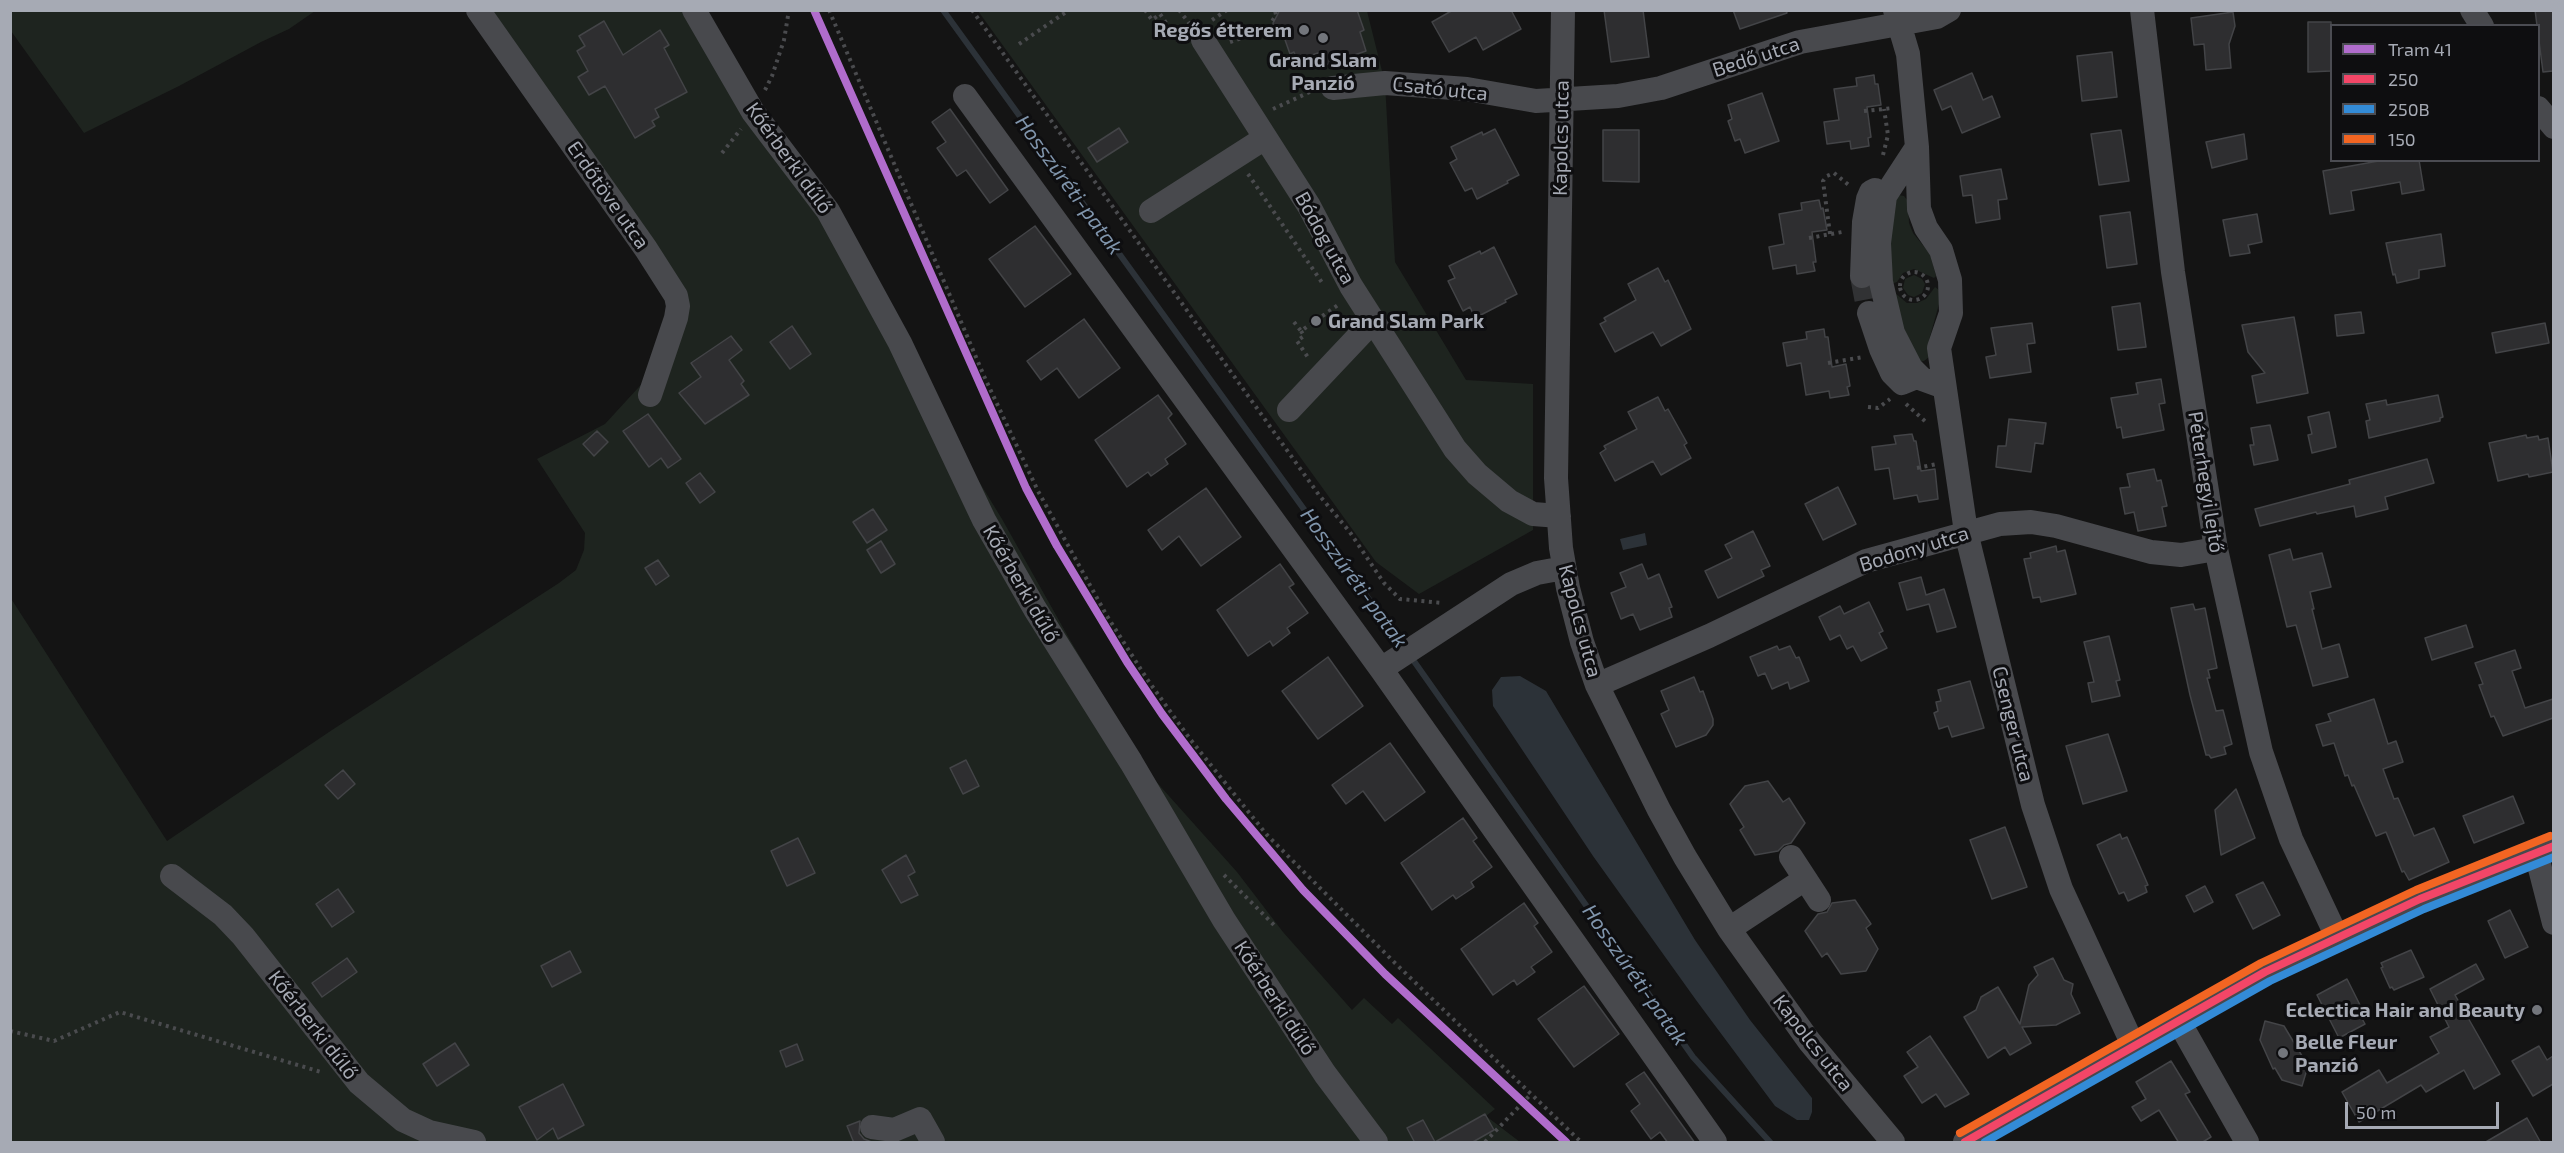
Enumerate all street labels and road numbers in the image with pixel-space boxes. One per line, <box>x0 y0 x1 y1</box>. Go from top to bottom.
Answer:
street label: Bedő utca <box>1709 32 1803 82</box>
street label: Csató utca <box>1391 72 1489 106</box>
street label: Kapolcs utca <box>1548 80 1574 196</box>
street label: Kőérberki dűlő <box>741 98 837 218</box>
street label: Erdőtöve utca <box>562 136 654 254</box>
street label: Bódog utca <box>1290 188 1360 288</box>
street label: Péterhegyi lejtő <box>2183 410 2229 554</box>
street label: Kőérberki dűlő <box>978 521 1064 647</box>
street label: Bodony utca <box>1856 521 1972 577</box>
street label: Kapolcs utca <box>1553 562 1607 680</box>
street label: Csenger utca <box>1987 664 2039 784</box>
street label: Kőérberki dűlő <box>1229 936 1321 1060</box>
street label: Kőérberki dűlő <box>263 966 363 1084</box>
street label: Kapolcs utca <box>1768 990 1858 1096</box>

